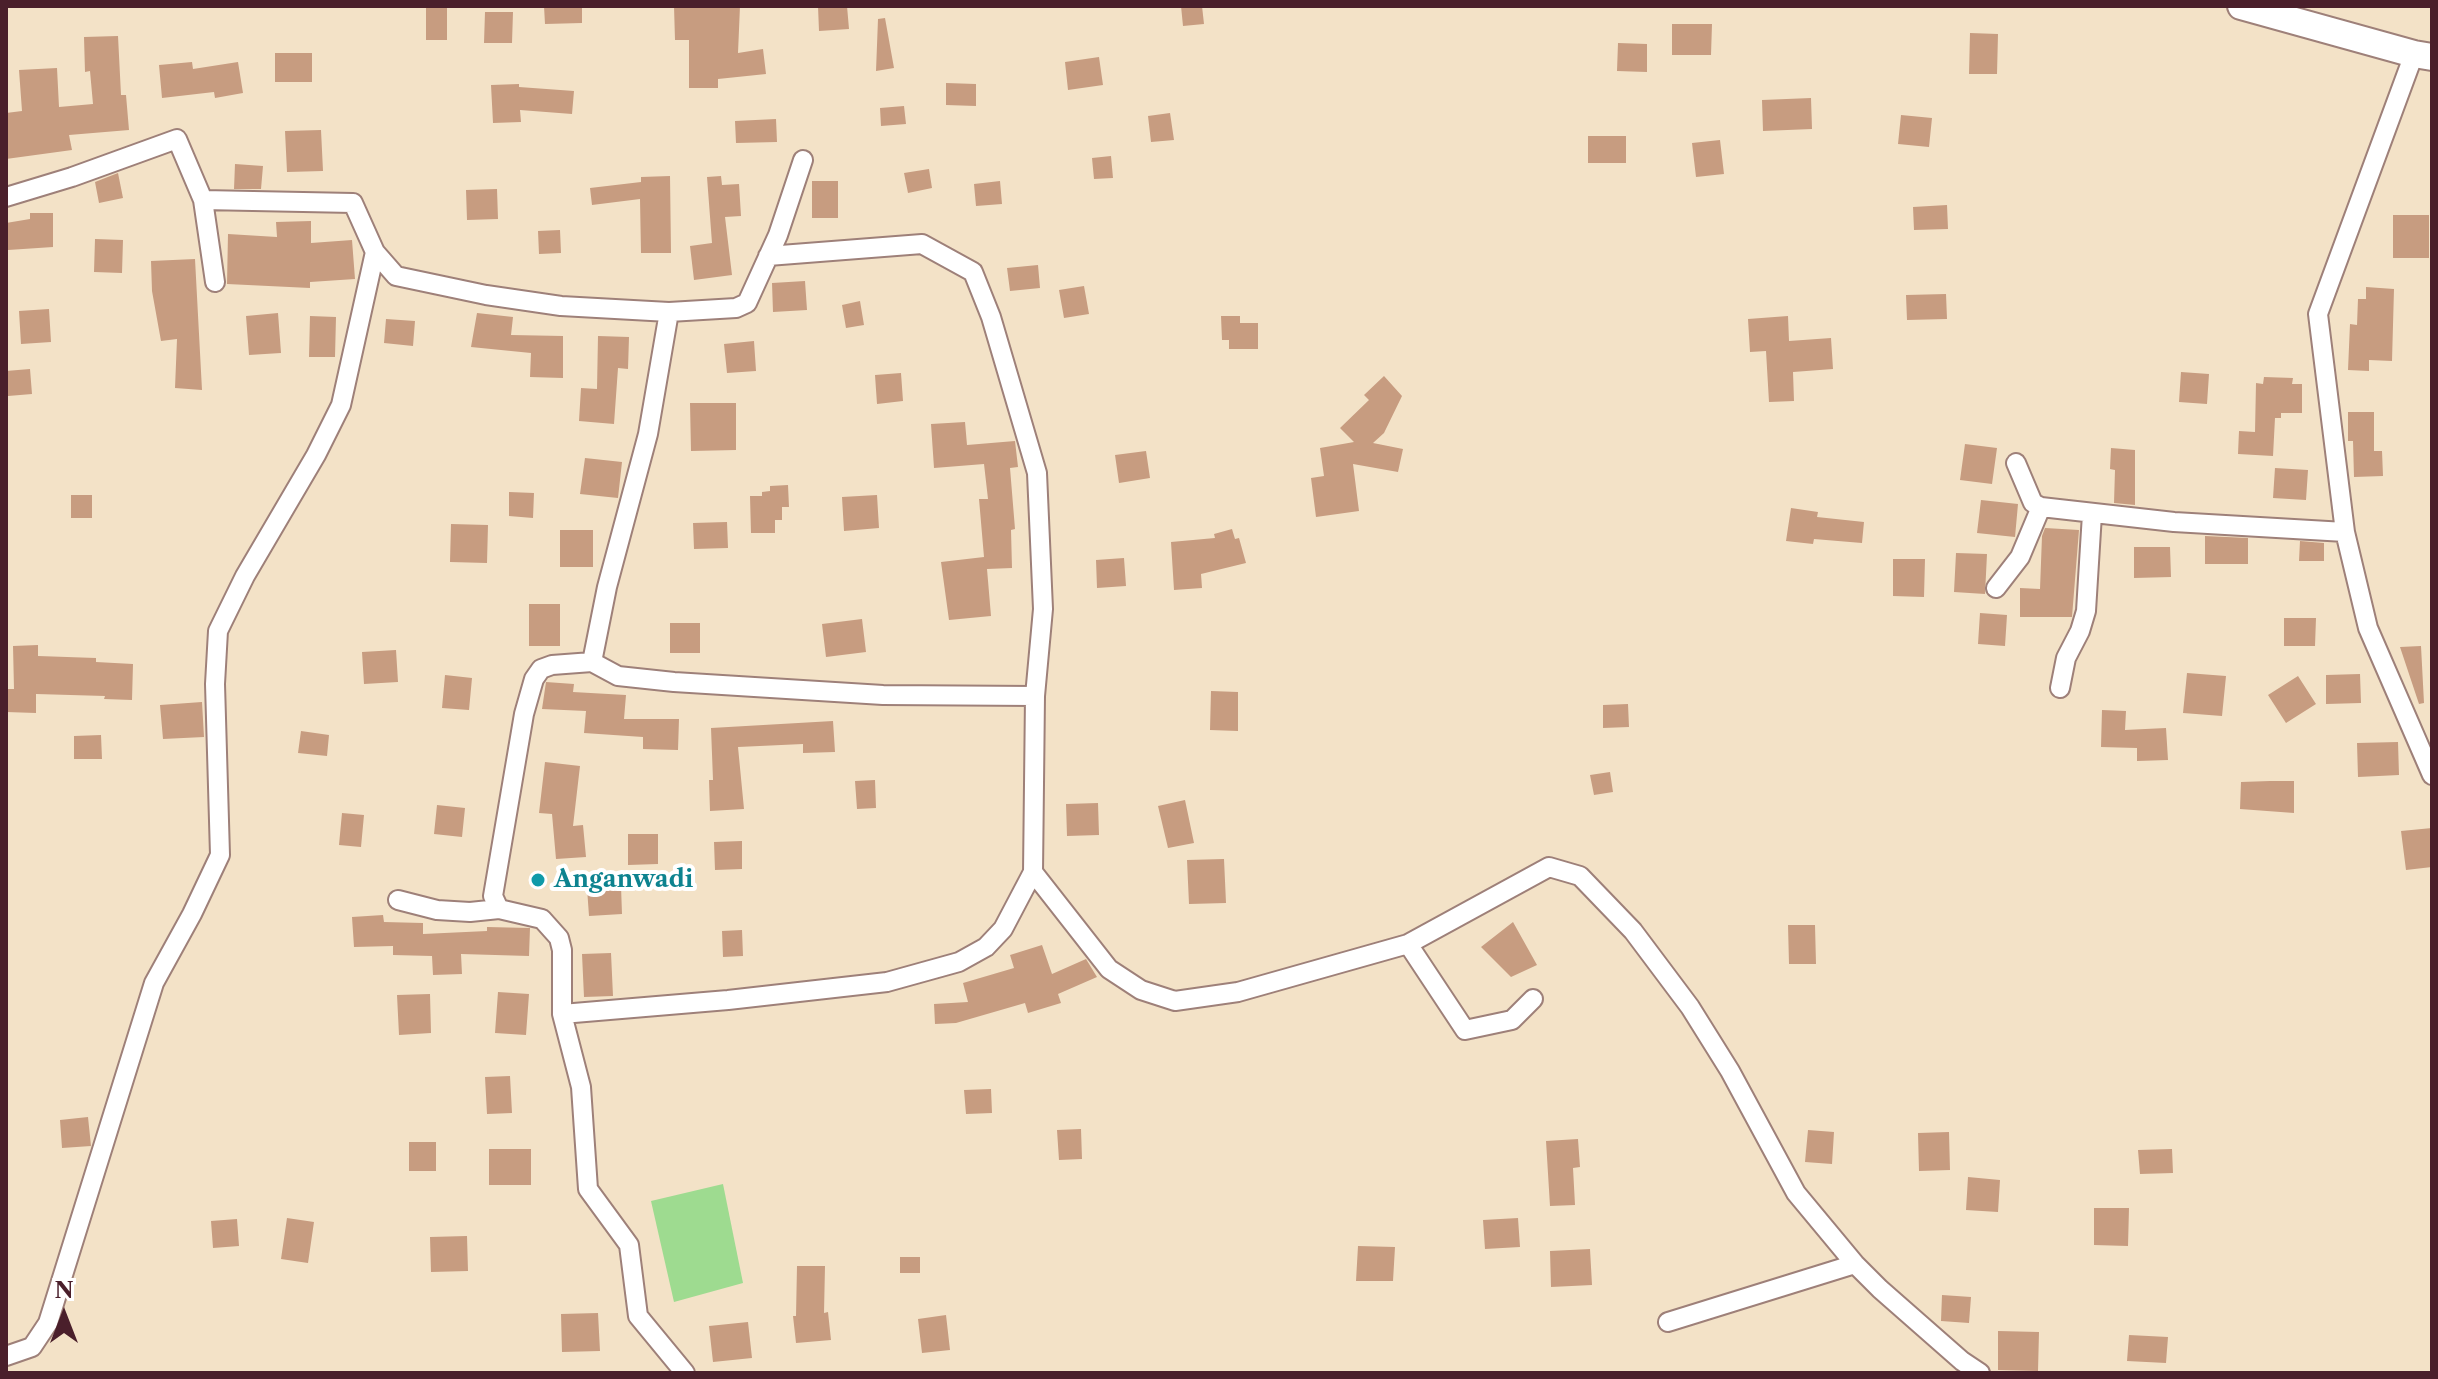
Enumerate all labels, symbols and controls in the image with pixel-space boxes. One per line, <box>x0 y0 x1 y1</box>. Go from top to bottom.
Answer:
place label: Anganwadi <box>554 866 693 894</box>
marker: Anganwadi <box>529 871 547 889</box>
north arrow <box>24 1275 104 1355</box>
text: N <box>54 1277 74 1304</box>

